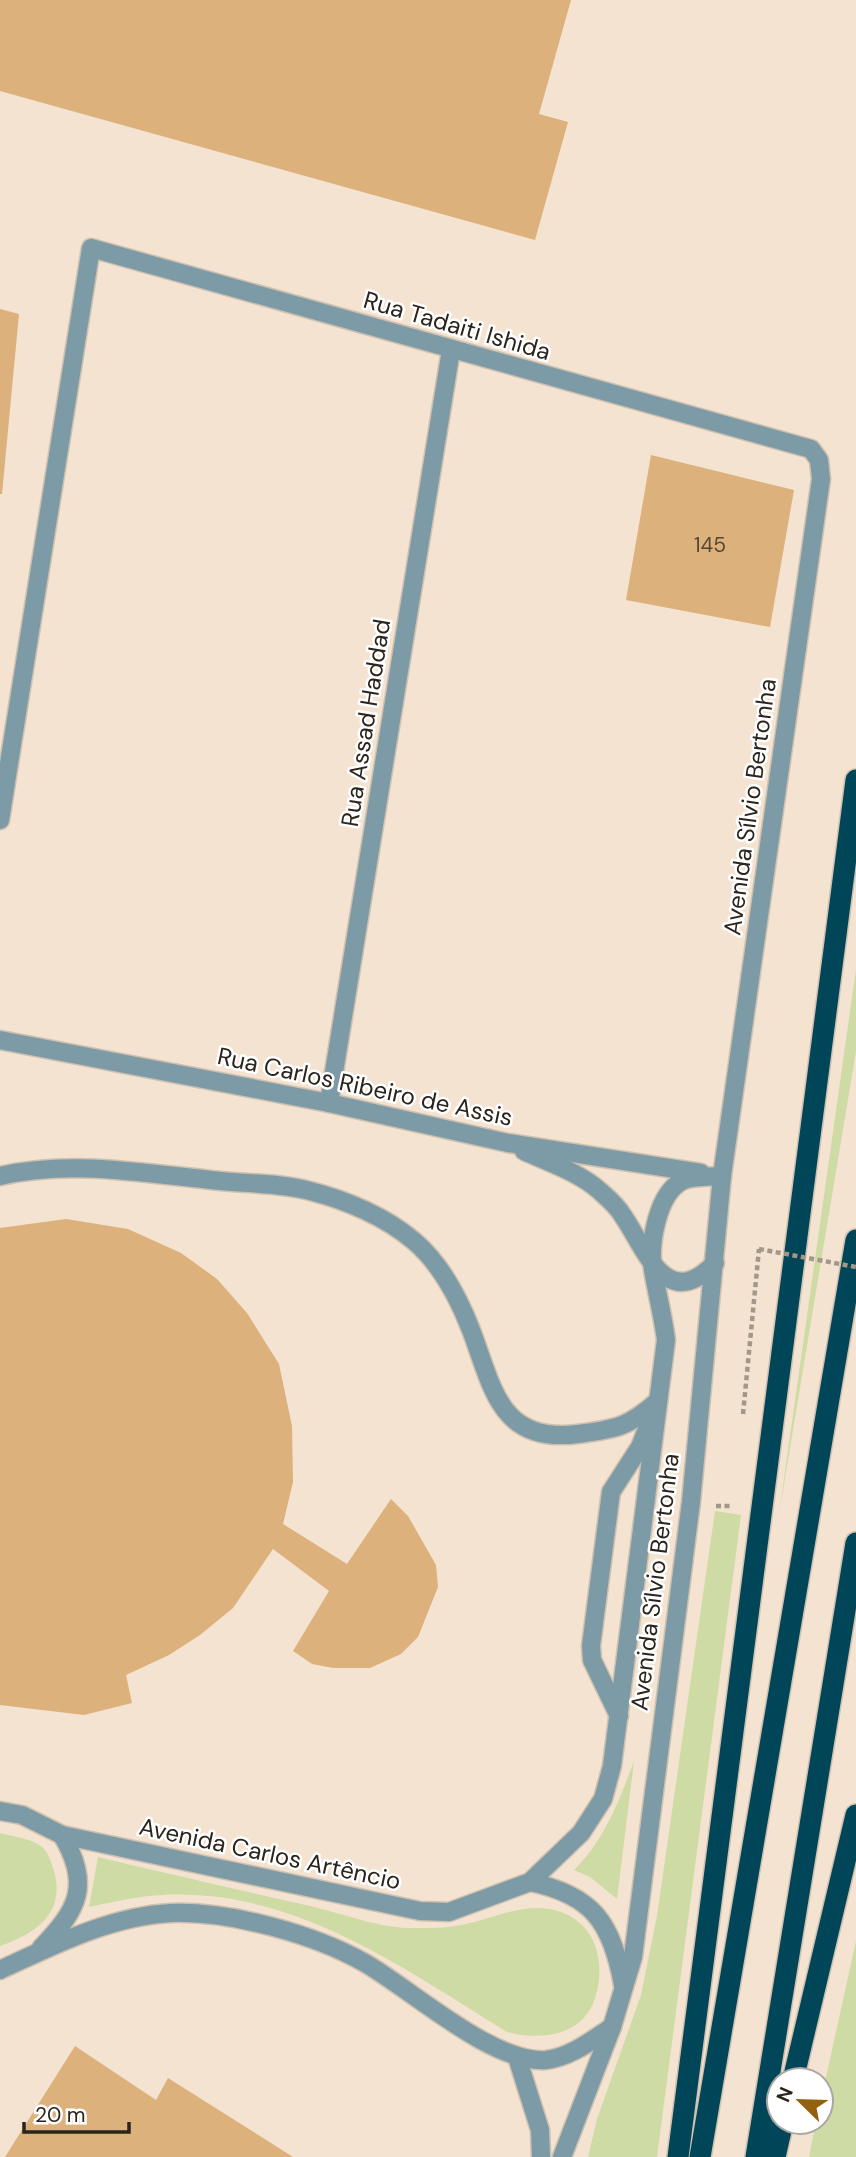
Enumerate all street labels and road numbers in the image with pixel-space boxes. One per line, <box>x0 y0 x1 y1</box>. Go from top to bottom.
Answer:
street label: Rua Tadaiti Ishida <box>360 284 554 367</box>
street label: Rua Assad Haddad <box>334 617 397 829</box>
street label: Avenida Sílvio Bertonha <box>716 677 783 937</box>
street label: Rua Carlos Ribeiro de Assis <box>215 1040 516 1133</box>
street label: Avenida Sílvio Bertonha <box>623 1452 686 1712</box>
street label: Avenida Carlos Artêncio <box>136 1811 404 1896</box>

